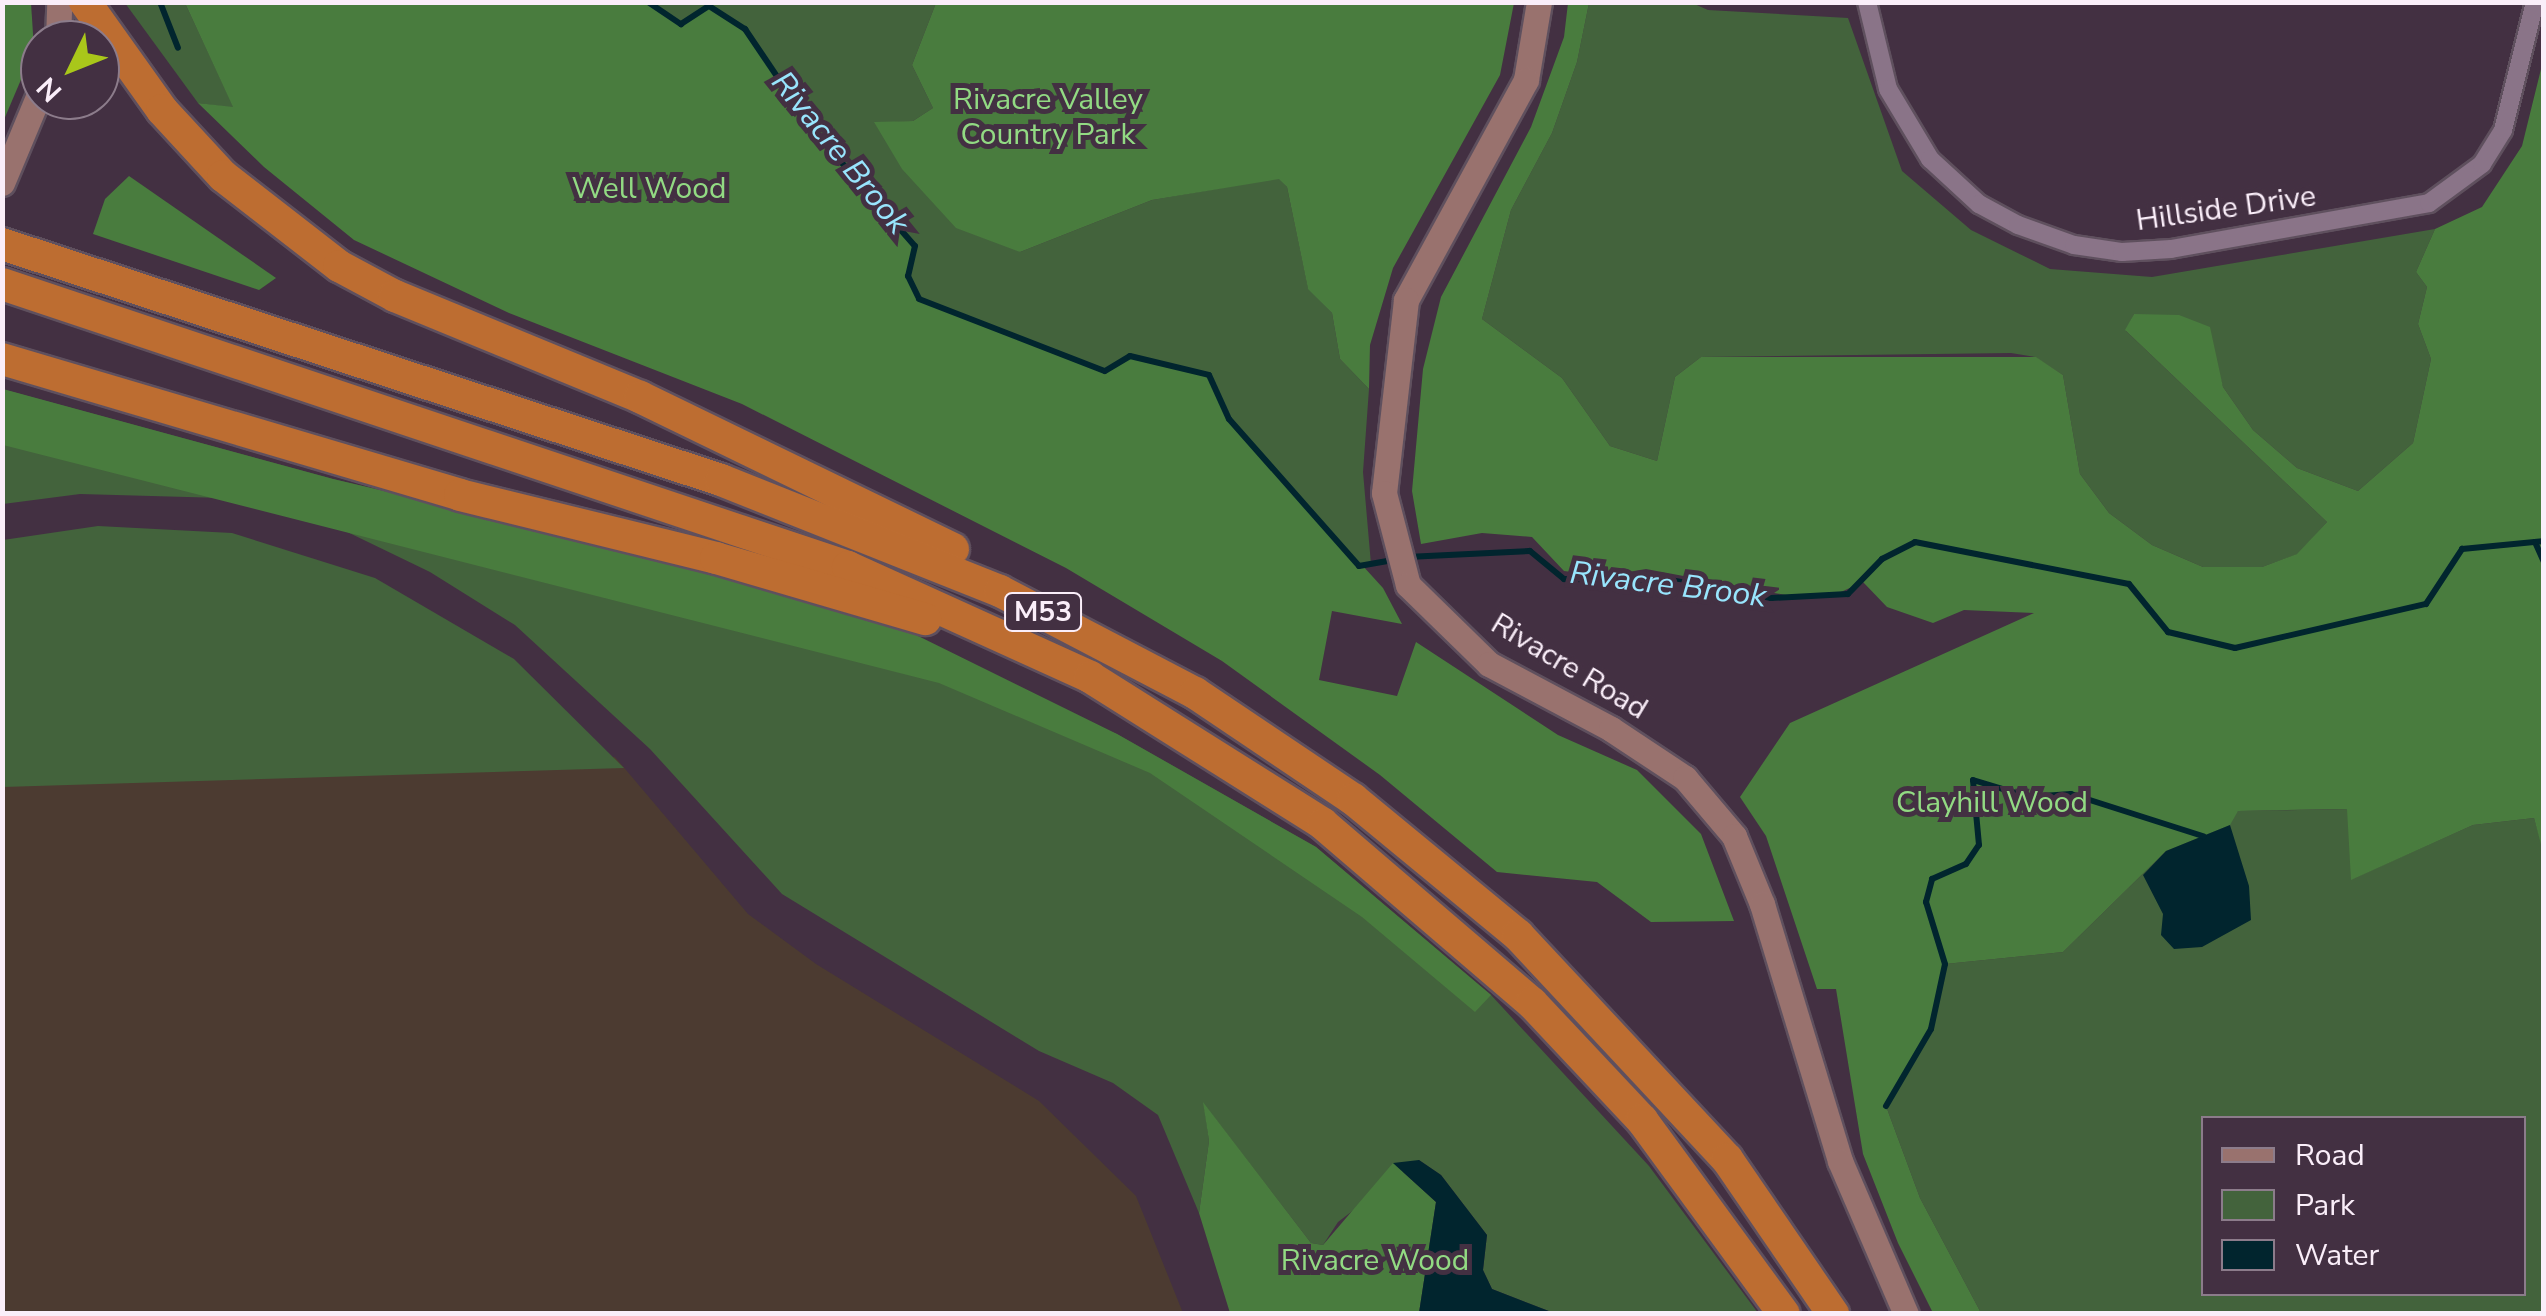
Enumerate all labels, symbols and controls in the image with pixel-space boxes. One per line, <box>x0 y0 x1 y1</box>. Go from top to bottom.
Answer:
north arrow <box>20 20 120 120</box>
water label: Rivacre Brook <box>763 64 917 242</box>
text: N <box>28 68 71 110</box>
park label: Rivacre Valley Country Park <box>953 82 1143 152</box>
park label: Well Wood <box>572 171 726 207</box>
street label: Hillside Drive <box>2134 179 2318 239</box>
water label: Rivacre Brook <box>1568 554 1768 616</box>
road number: M53 <box>1003 589 1083 635</box>
street label: Rivacre Road <box>1484 606 1654 728</box>
park label: Clayhill Wood <box>1896 785 2088 821</box>
legend <box>2201 1116 2526 1296</box>
text: Road <box>2295 1135 2365 1176</box>
text: Park <box>2295 1185 2355 1226</box>
text: Water <box>2295 1235 2379 1276</box>
park label: Rivacre Wood <box>1281 1243 1469 1279</box>

